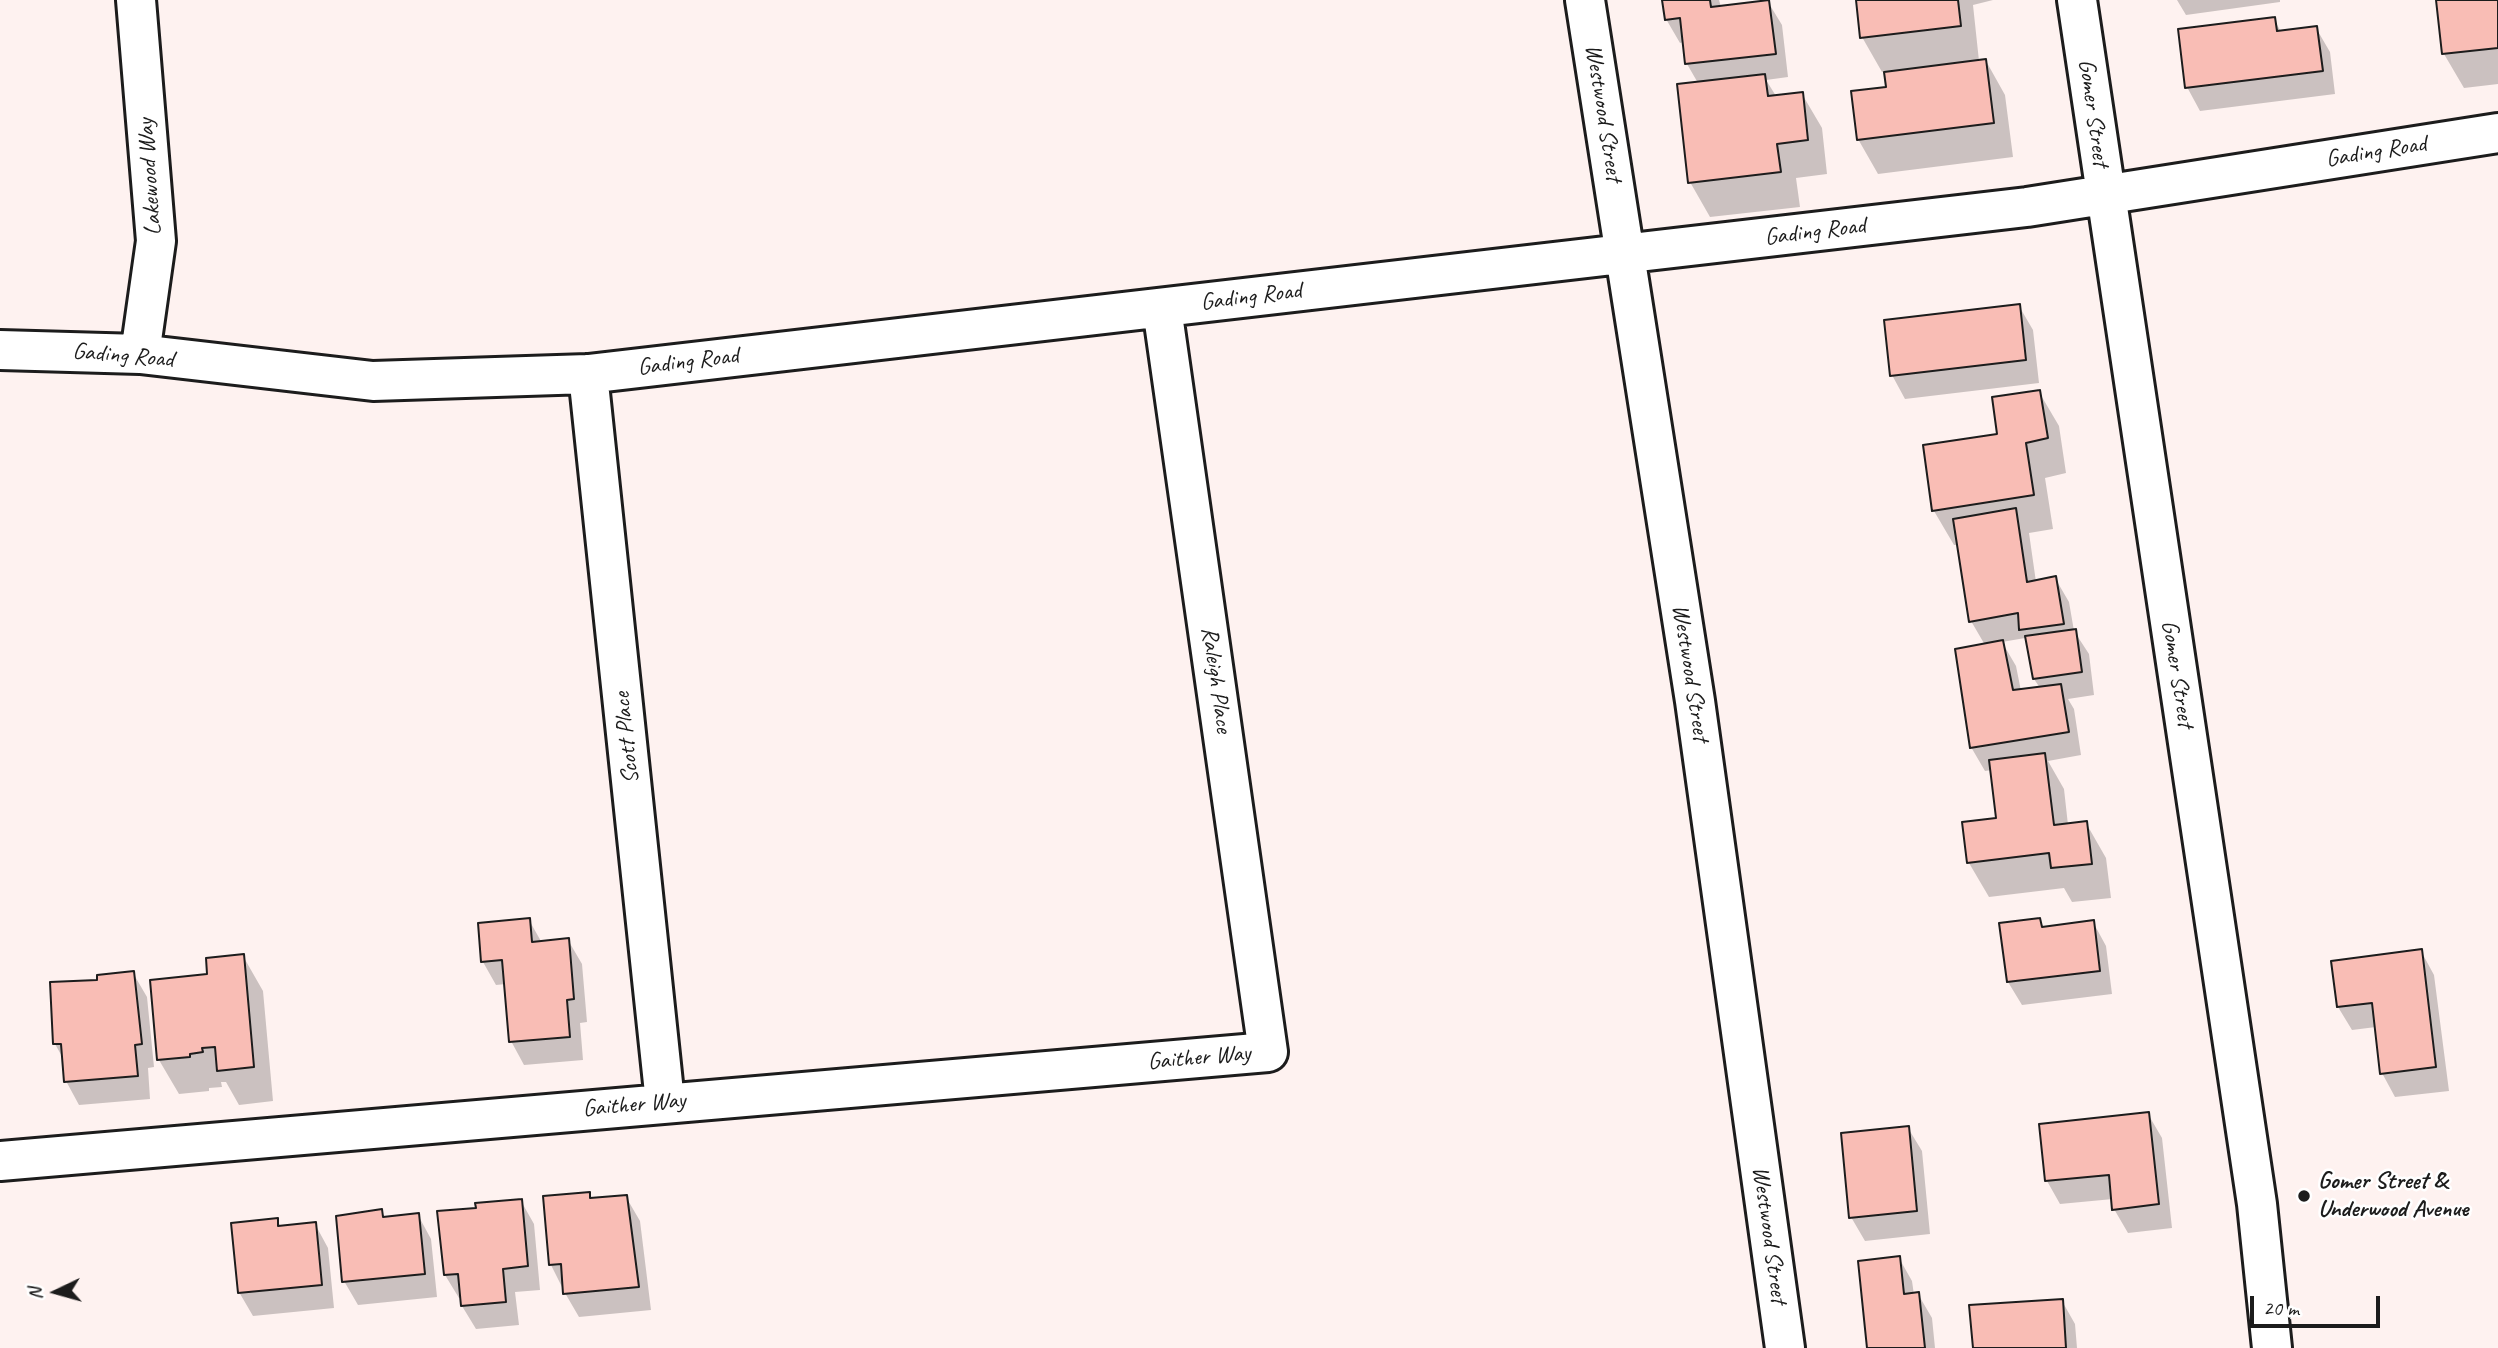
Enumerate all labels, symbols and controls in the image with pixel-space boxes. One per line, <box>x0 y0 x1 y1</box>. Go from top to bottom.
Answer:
street label: Westwood Street <box>1578 42 1628 184</box>
street label: Gomer Street <box>2071 57 2115 169</box>
street label: Lakewood Way <box>132 117 168 237</box>
street label: Gading Road <box>2324 130 2428 174</box>
street label: Gading Road <box>1763 212 1867 252</box>
street label: Gading Road <box>1199 277 1303 317</box>
street label: Gading Road <box>71 337 175 375</box>
street label: Gading Road <box>636 342 740 382</box>
street label: Westwood Street <box>1665 602 1715 744</box>
street label: Gomer Street <box>2154 618 2200 730</box>
street label: Raleigh Place <box>1194 625 1238 735</box>
street label: Scott Place <box>608 691 646 785</box>
street label: Gaither Way <box>1146 1039 1252 1077</box>
street label: Gaither Way <box>581 1086 687 1124</box>
street label: Westwood Street <box>1745 1165 1793 1305</box>
place label: Gomer Street & Underwood Avenue <box>2318 1168 2468 1224</box>
marker: Gomer Street & Underwood Avenue <box>2296 1188 2312 1204</box>
north arrow <box>21 1257 91 1327</box>
scale bar <box>2253 1282 2382 1326</box>
text: N <box>23 1287 48 1301</box>
text: 20 m <box>2263 1295 2299 1321</box>

